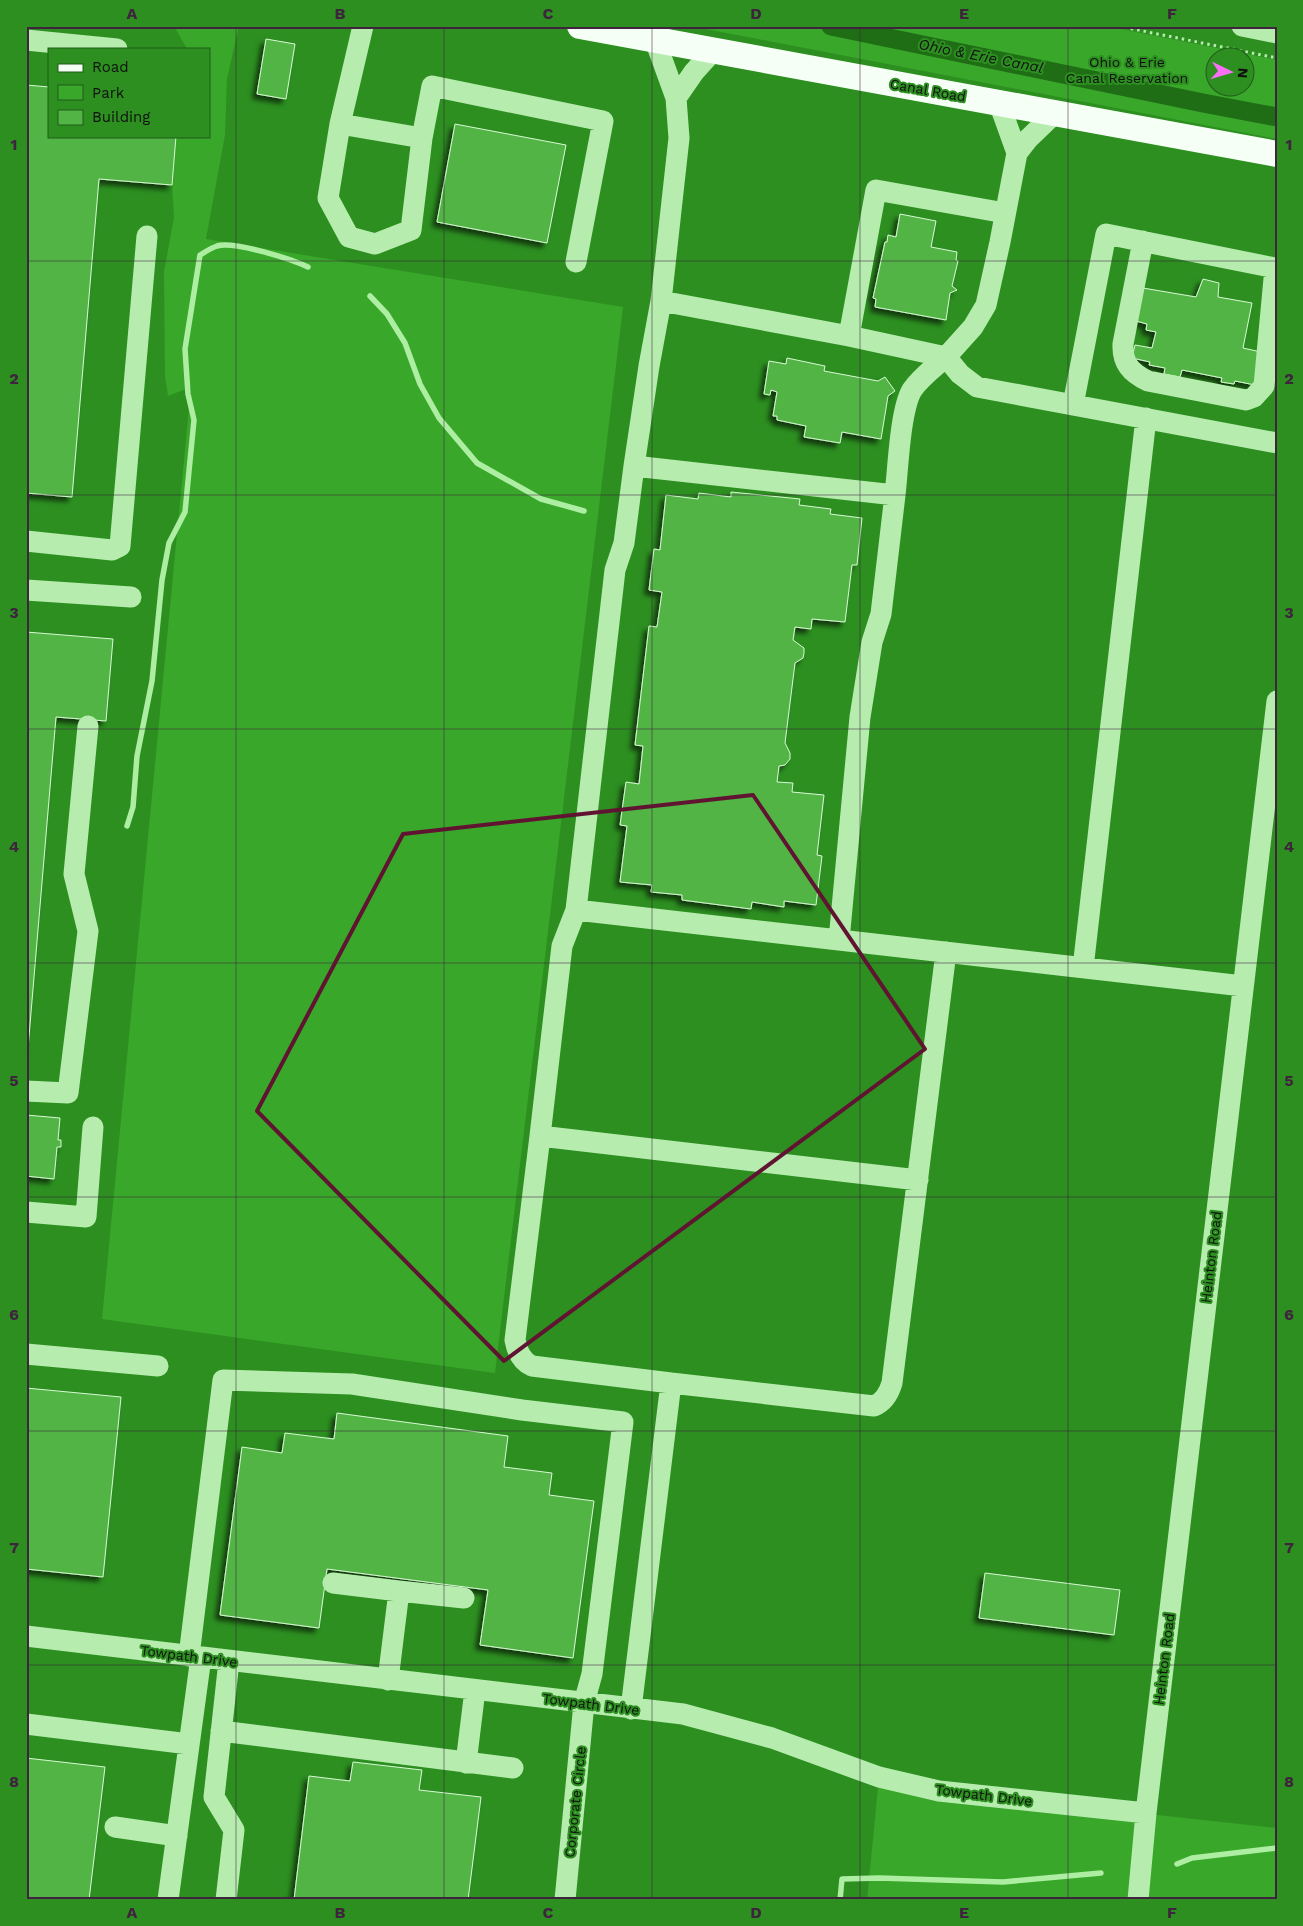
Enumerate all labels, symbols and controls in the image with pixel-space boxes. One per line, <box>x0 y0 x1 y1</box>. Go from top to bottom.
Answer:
text: A <box>127 4 138 23</box>
text: B <box>335 4 346 23</box>
text: C <box>543 4 554 23</box>
text: D <box>750 4 762 23</box>
text: E <box>959 4 969 23</box>
text: F <box>1167 4 1177 23</box>
water label: Ohio & Erie Canal <box>917 35 1045 77</box>
legend <box>48 48 210 138</box>
north arrow <box>1206 48 1256 98</box>
park label: Ohio & Erie Canal Reservation <box>1066 54 1188 86</box>
text: Road <box>92 58 129 76</box>
text: N <box>1235 67 1251 79</box>
street label: Canal Road <box>889 75 967 105</box>
text: Park <box>92 84 125 102</box>
text: Building <box>92 108 150 126</box>
text: 1 <box>11 135 17 154</box>
text: 1 <box>1286 135 1292 154</box>
text: 2 <box>9 369 19 388</box>
text: 2 <box>1284 369 1294 388</box>
text: 3 <box>9 603 19 622</box>
text: 3 <box>1284 603 1294 622</box>
text: 4 <box>9 837 19 856</box>
text: 4 <box>1284 837 1294 856</box>
text: 5 <box>9 1071 19 1090</box>
text: 5 <box>1284 1071 1294 1090</box>
street label: Heinton Road <box>1197 1210 1225 1304</box>
text: 6 <box>9 1305 19 1324</box>
text: 6 <box>1284 1305 1294 1324</box>
text: 7 <box>9 1538 19 1557</box>
text: 7 <box>1284 1538 1294 1557</box>
street label: Heinton Road <box>1150 1612 1178 1706</box>
street label: Towpath Drive <box>140 1642 238 1670</box>
street label: Towpath Drive <box>542 1690 640 1718</box>
street label: Corporate Circle <box>561 1746 589 1858</box>
text: 8 <box>9 1772 19 1791</box>
text: 8 <box>1284 1772 1294 1791</box>
street label: Towpath Drive <box>935 1781 1033 1809</box>
text: A <box>127 1903 138 1922</box>
text: B <box>335 1903 346 1922</box>
text: C <box>543 1903 554 1922</box>
text: D <box>750 1903 762 1922</box>
text: E <box>959 1903 969 1922</box>
text: F <box>1167 1903 1177 1922</box>

